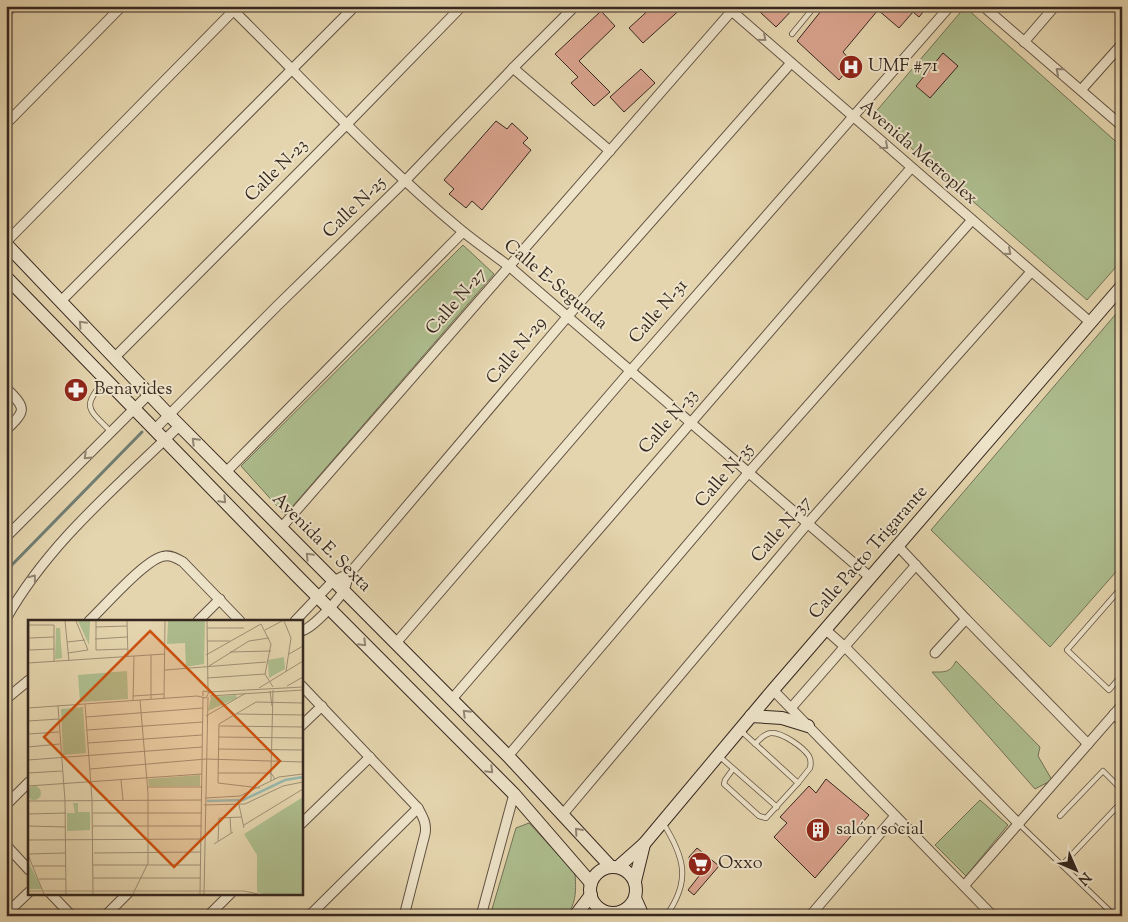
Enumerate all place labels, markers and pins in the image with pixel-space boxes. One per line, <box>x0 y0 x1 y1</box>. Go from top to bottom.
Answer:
hospital icon: UMF #71 <box>838 54 864 80</box>
place label: UMF #71 <box>868 54 938 80</box>
pharmacy icon: Benavides <box>63 377 89 403</box>
place label: Benavides <box>94 377 172 403</box>
building icon: salón social <box>805 817 831 843</box>
place label: salón social <box>836 817 924 843</box>
supermarket icon: Oxxo <box>687 851 713 877</box>
place label: Oxxo <box>718 851 763 877</box>

